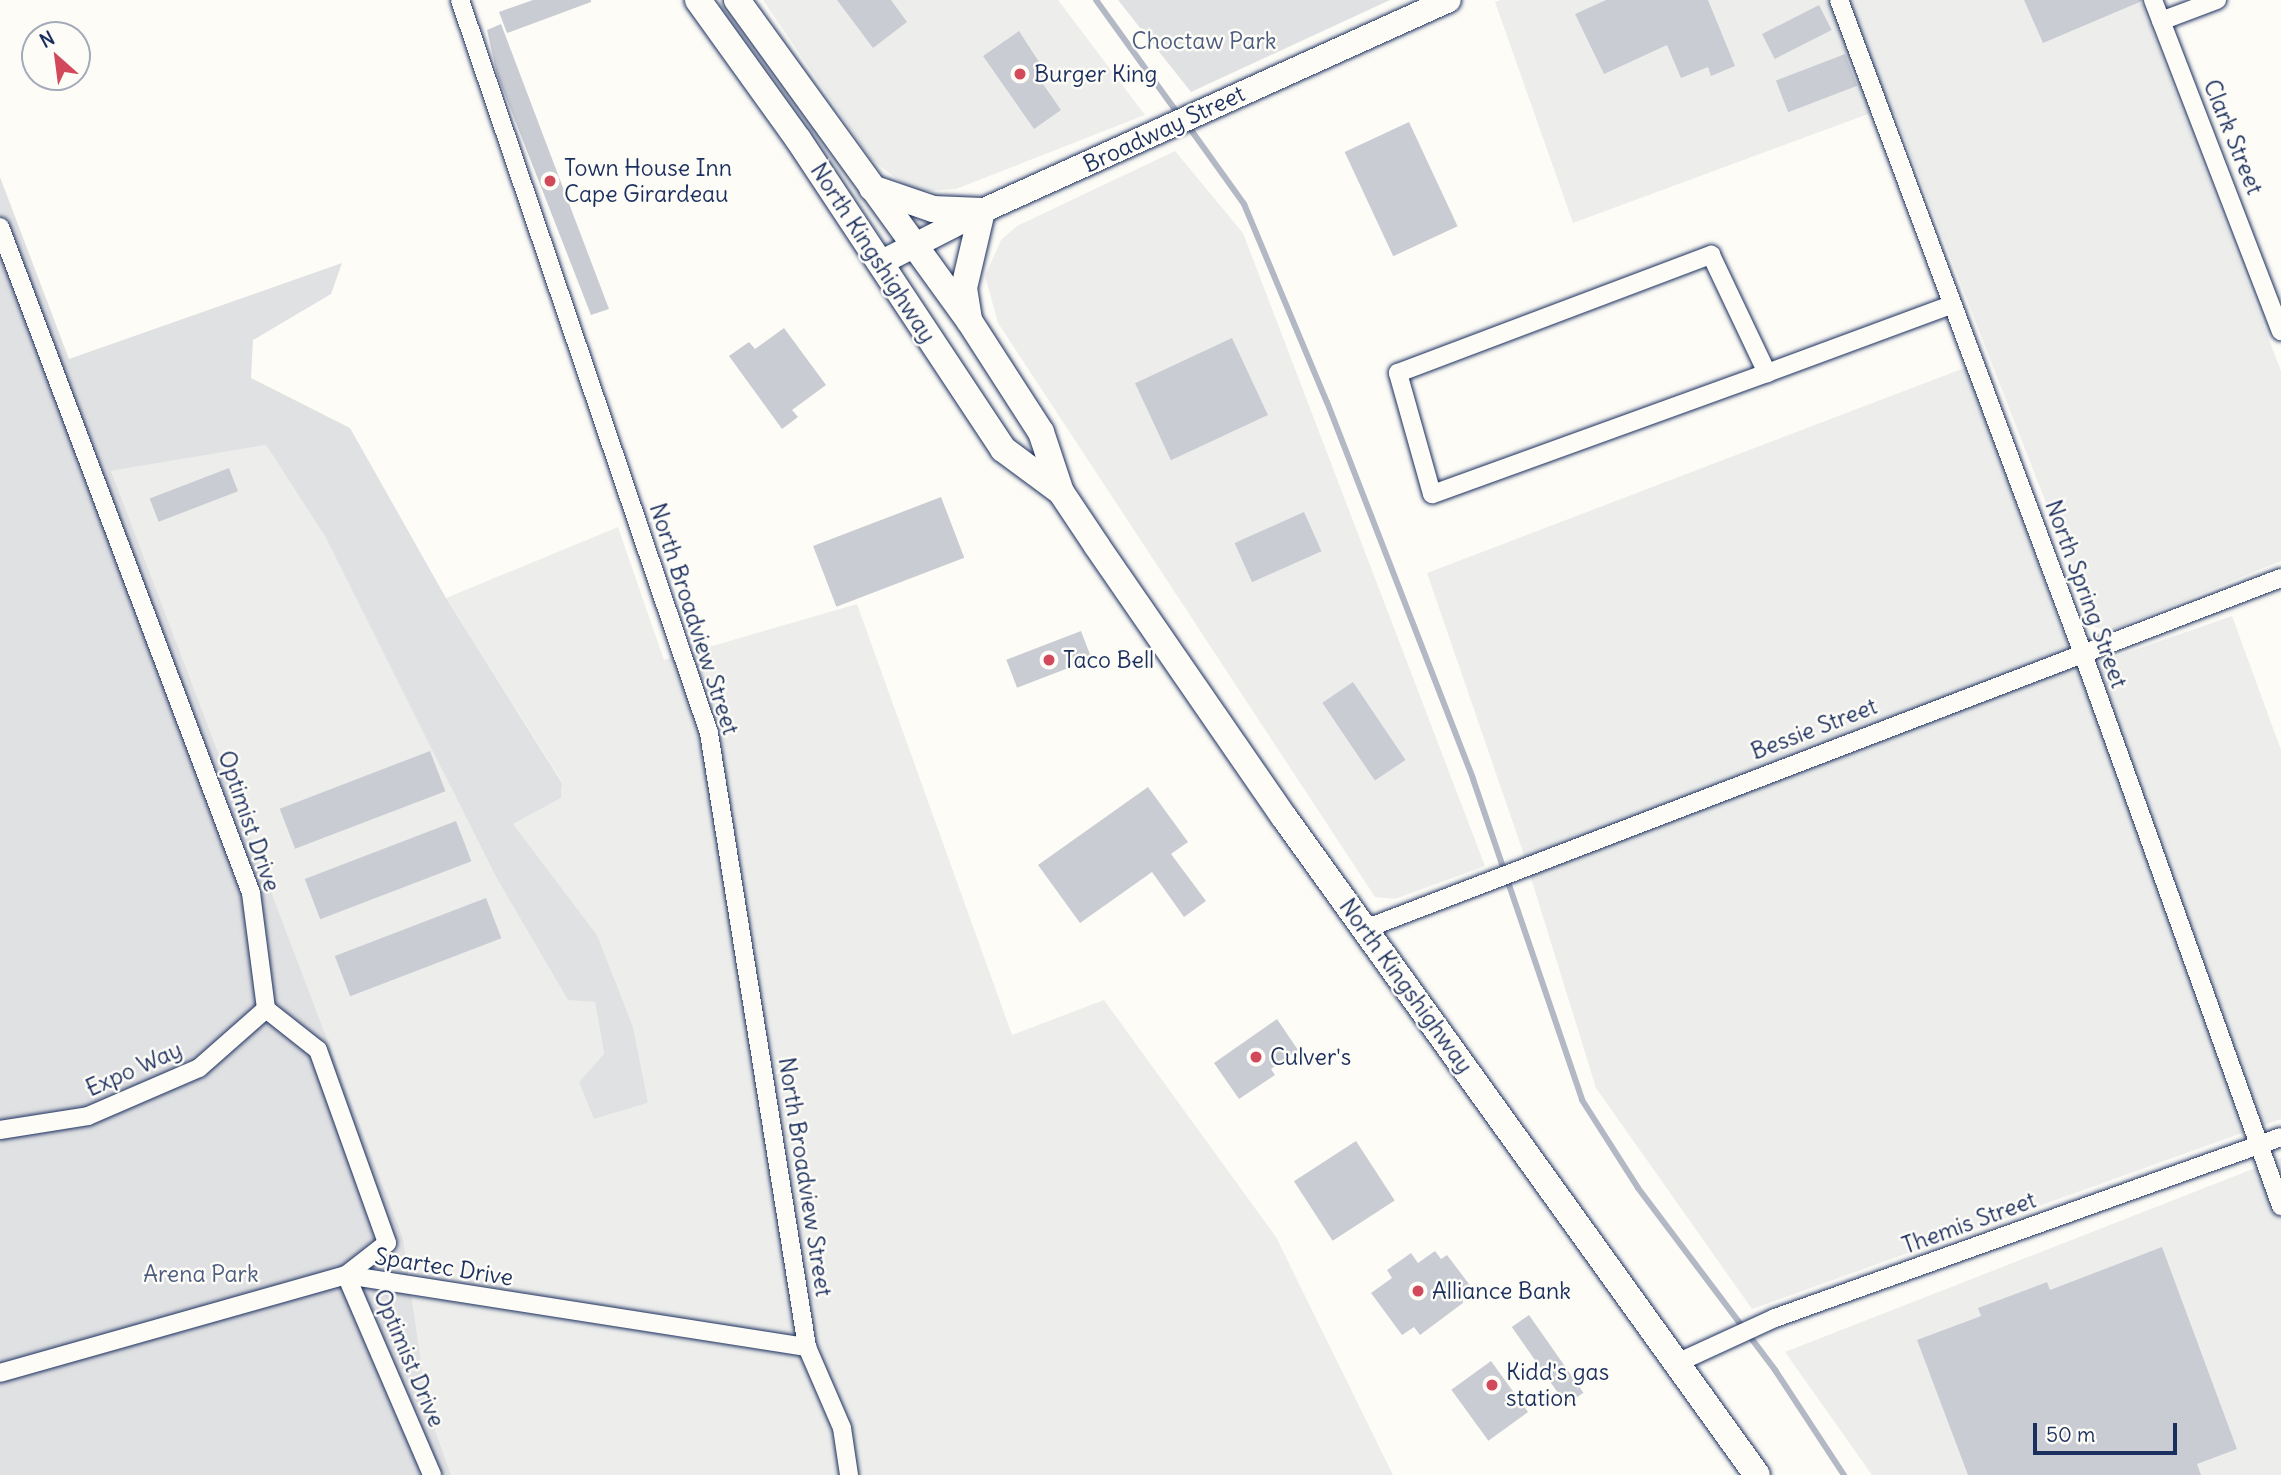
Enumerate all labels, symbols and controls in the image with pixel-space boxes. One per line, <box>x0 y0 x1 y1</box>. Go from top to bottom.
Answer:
north arrow <box>21 21 91 91</box>
text: N <box>36 26 59 53</box>
park label: Choctaw Park <box>1132 27 1276 55</box>
place label: Burger King <box>1034 60 1157 88</box>
marker: Burger King <box>1012 66 1028 82</box>
street label: Clark Street <box>2197 76 2269 198</box>
street label: Broadway Street <box>1079 80 1249 178</box>
place label: Town House Inn Cape Girardeau <box>564 154 732 208</box>
street label: North Kingshighway <box>805 158 941 348</box>
marker: Town House Inn Cape Girardeau <box>542 173 558 189</box>
street label: North Spring Street <box>2039 496 2133 692</box>
street label: North Broadview Street <box>644 500 744 738</box>
place label: Taco Bell <box>1063 646 1154 674</box>
marker: Taco Bell <box>1041 652 1057 668</box>
street label: Bessie Street <box>1747 692 1881 766</box>
street label: Optimist Drive <box>212 747 286 895</box>
street label: North Kingshighway <box>1333 893 1479 1079</box>
street label: Expo Way <box>82 1036 186 1102</box>
place label: Culver's <box>1270 1043 1351 1071</box>
marker: Culver's <box>1248 1049 1264 1065</box>
street label: North Broadview Street <box>772 1055 838 1299</box>
street label: Themis Street <box>1898 1186 2040 1260</box>
street label: Spartec Drive <box>373 1242 515 1292</box>
park label: Arena Park <box>143 1260 259 1288</box>
place label: Alliance Bank <box>1432 1277 1571 1305</box>
marker: Alliance Bank <box>1410 1283 1426 1299</box>
street label: Optimist Drive <box>368 1285 450 1431</box>
place label: Kidd's gas station <box>1506 1358 1609 1412</box>
marker: Kidd's gas station <box>1484 1377 1500 1393</box>
scale bar <box>2036 1408 2180 1452</box>
text: 50 m <box>2046 1421 2095 1448</box>

